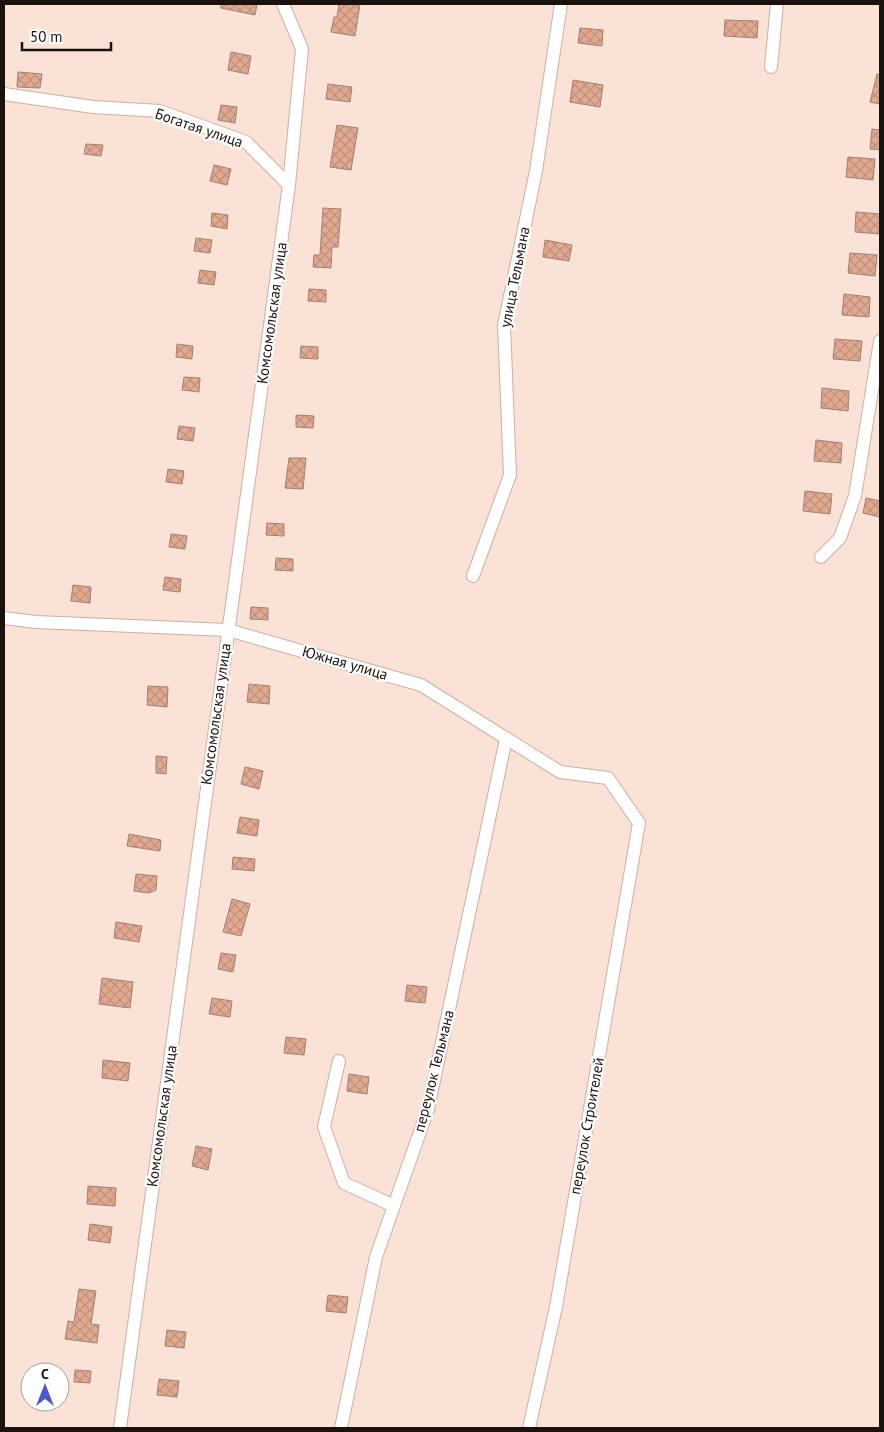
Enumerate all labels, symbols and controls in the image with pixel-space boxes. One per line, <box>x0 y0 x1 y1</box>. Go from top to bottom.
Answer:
scale bar <box>22 20 111 52</box>
text: 50 m <box>30 27 63 46</box>
street label: Богатая улица <box>153 104 246 151</box>
street label: улица Тельмана <box>495 225 534 329</box>
street label: Комсомольская улица <box>252 241 291 385</box>
street label: Южная улица <box>300 641 390 684</box>
street label: Комсомольская улица <box>196 642 235 786</box>
street label: переулок Тельмана <box>409 1008 458 1134</box>
street label: Комсомольская улица <box>142 1044 181 1188</box>
street label: переулок Строителей <box>565 1056 608 1196</box>
north arrow <box>20 1362 70 1412</box>
text: С <box>41 1365 49 1383</box>

